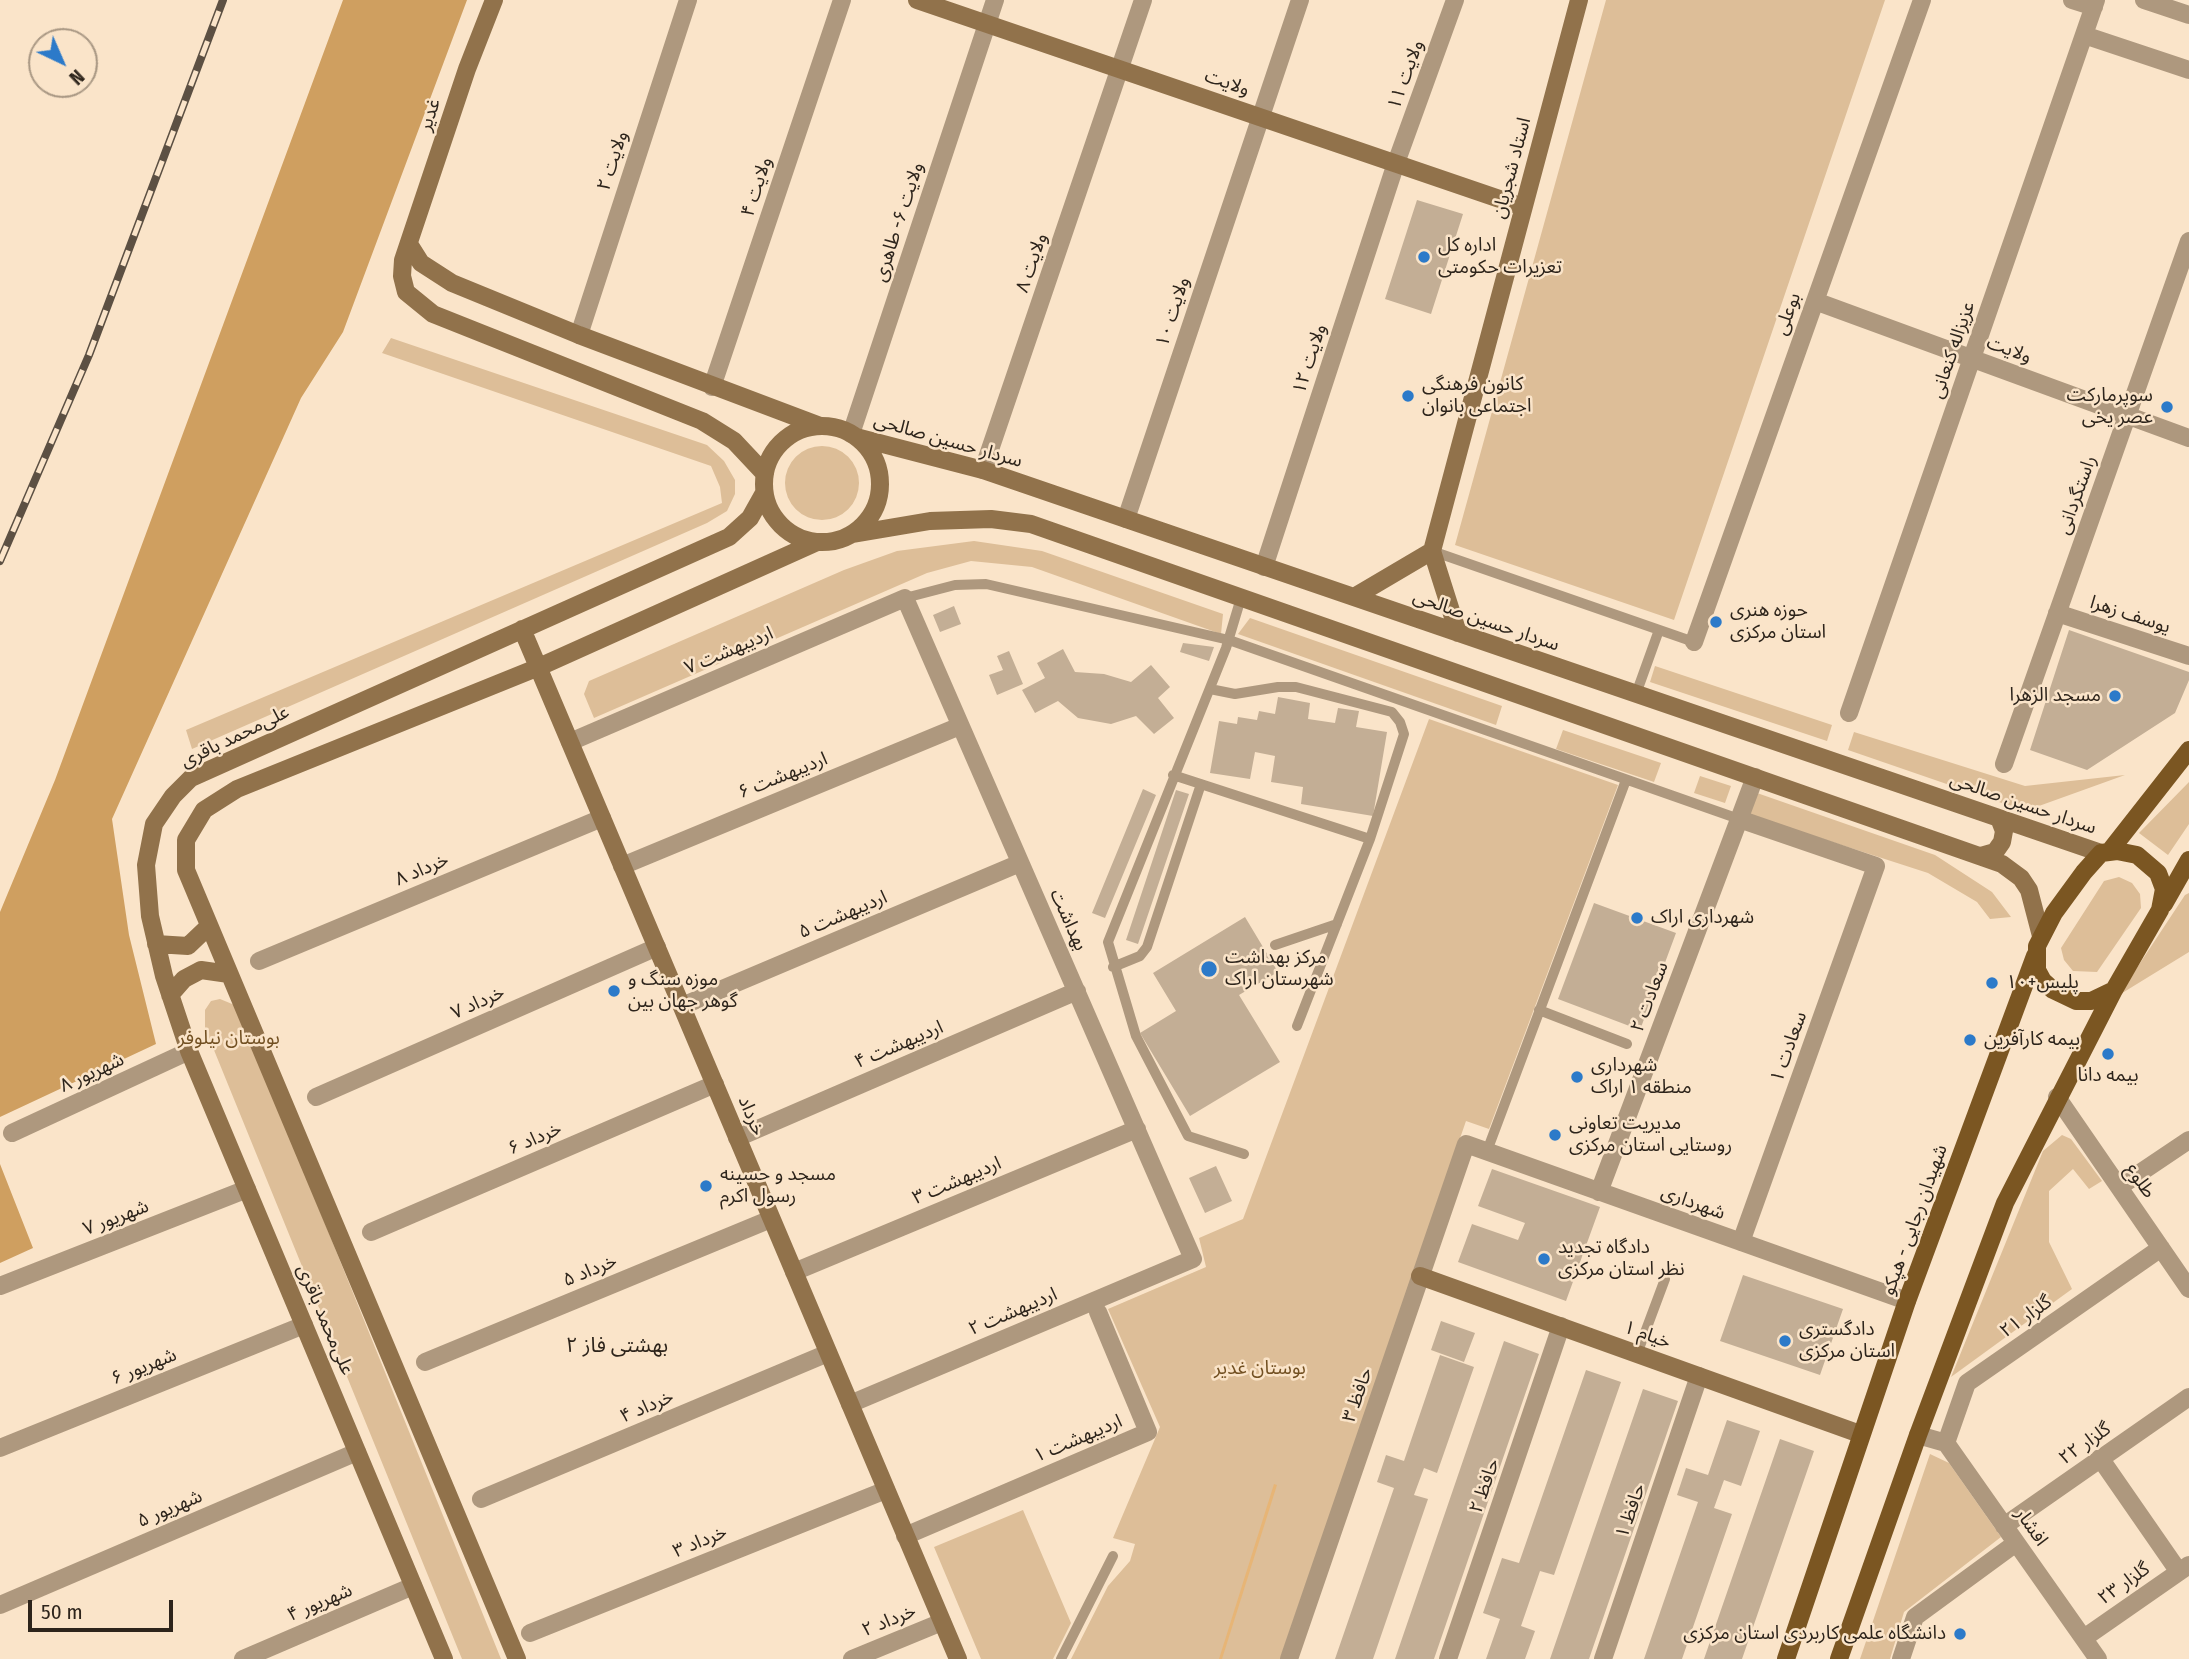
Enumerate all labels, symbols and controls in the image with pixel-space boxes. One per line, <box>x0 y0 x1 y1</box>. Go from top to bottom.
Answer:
north arrow <box>28 28 98 98</box>
street label: ولایت ۱۱ <box>1383 37 1429 113</box>
text: N <box>64 65 89 89</box>
street label: ولایت <box>1202 65 1252 101</box>
street label: غدیر <box>414 96 446 134</box>
street label: استاد شجریان <box>1488 115 1536 221</box>
street label: ولایت ۲ <box>593 128 633 194</box>
street label: ولایت ۴ <box>737 154 777 220</box>
street label: ولایت ۶- طاهری <box>869 159 929 285</box>
street label: ولایت ۸ <box>1011 230 1053 296</box>
place label: اداره کل تعزیرات حکومتی <box>1438 235 1562 279</box>
marker: اداره کل تعزیرات حکومتی <box>1416 249 1432 265</box>
street label: ولایت ۱۰ <box>1151 274 1195 350</box>
street label: بوعلی <box>1770 290 1806 338</box>
street label: عزیزاله کنعانی <box>1926 298 1980 402</box>
street label: ولایت ۱۲ <box>1288 321 1332 397</box>
street label: ولایت <box>1983 331 2035 369</box>
place label: کانون فرهنگی اجتماعی بانوان <box>1422 374 1532 418</box>
place label: سوپرمارکت عصر یخی <box>2066 385 2153 429</box>
marker: کانون فرهنگی اجتماعی بانوان <box>1400 388 1416 404</box>
marker: سوپرمارکت عصر یخی <box>2159 399 2175 415</box>
street label: سردار حسین صالحی <box>871 409 1025 473</box>
street label: راستگردانی <box>2052 452 2102 538</box>
street label: سردار حسین صالحی <box>1410 585 1562 657</box>
street label: یوسف زهرا <box>2087 591 2173 639</box>
place label: حوزه هنری استان مرکزی <box>1730 600 1826 644</box>
marker: حوزه هنری استان مرکزی <box>1708 614 1724 630</box>
street label: اردیبهشت ۷ <box>681 622 777 680</box>
place label: مسجد الزهرا <box>2009 685 2101 707</box>
marker: مسجد الزهرا <box>2107 688 2123 704</box>
street label: علی‌محمد باقری <box>177 701 293 773</box>
street label: اردیبهشت ۶ <box>735 748 831 804</box>
street label: سردار حسین صالحی <box>1947 768 2099 840</box>
street label: خرداد ۸ <box>392 849 452 891</box>
street label: اردیبهشت ۵ <box>795 886 891 944</box>
street label: بهداشت <box>1044 886 1092 954</box>
place label: شهرداری اراک <box>1651 907 1754 929</box>
marker: شهرداری اراک <box>1629 910 1645 926</box>
place label: مرکز بهداشت شهرستان اراک <box>1225 947 1334 991</box>
marker: مرکز بهداشت شهرستان اراک <box>1199 959 1219 979</box>
street label: سعادت ۲ <box>1626 959 1674 1035</box>
place label: موزه سنگ و گوهر جهان بین <box>628 969 738 1013</box>
place label: پلیس+۱۰ <box>2006 972 2079 994</box>
marker: پلیس+۱۰ <box>1984 975 2000 991</box>
street label: خرداد ۷ <box>448 981 508 1025</box>
marker: موزه سنگ و گوهر جهان بین <box>606 983 622 999</box>
street label: سعادت ۱ <box>1766 1009 1812 1085</box>
street label: اردیبهشت ۴ <box>851 1016 947 1074</box>
park label: بوستان نیلوفر <box>178 1028 280 1050</box>
place label: بیمه کارآفرین <box>1984 1029 2080 1051</box>
marker: بیمه کارآفرین <box>1962 1032 1978 1048</box>
marker: بیمه دانا <box>2100 1046 2116 1062</box>
street label: شهریور ۸ <box>56 1048 128 1098</box>
place label: شهرداری منطقه ۱ اراک <box>1591 1055 1692 1099</box>
place label: بیمه دانا <box>2077 1065 2139 1087</box>
marker: شهرداری منطقه ۱ اراک <box>1569 1069 1585 1085</box>
street label: خرداد <box>733 1093 769 1139</box>
place label: مدیریت تعاونی روستایی استان مرکزی <box>1569 1113 1732 1157</box>
street label: خرداد ۶ <box>505 1118 565 1160</box>
marker: مدیریت تعاونی روستایی استان مرکزی <box>1547 1127 1563 1143</box>
street label: شهیدان رجایی - هپکو <box>1877 1141 1953 1299</box>
street label: اردیبهشت ۳ <box>909 1152 1005 1210</box>
street label: طلوع <box>2120 1159 2160 1203</box>
place label: مسجد و حسینه رسول اکرم <box>720 1164 836 1208</box>
marker: مسجد و حسینه رسول اکرم <box>698 1178 714 1194</box>
street label: شهرداری <box>1658 1181 1728 1225</box>
street label: شهریور ۷ <box>80 1195 152 1241</box>
place label: دادگاه تجدید نظر استان مرکزی <box>1558 1237 1685 1281</box>
street label: خرداد ۵ <box>560 1250 620 1292</box>
marker: دادگاه تجدید نظر استان مرکزی <box>1536 1251 1552 1267</box>
street label: علی‌محمد باقری <box>291 1261 359 1379</box>
street label: اردیبهشت ۲ <box>965 1283 1061 1341</box>
street label: گلزار ۲۱ <box>1996 1291 2056 1343</box>
street label: خیام ۱ <box>1620 1316 1674 1354</box>
place label: دادگستری استان مرکزی <box>1799 1319 1895 1363</box>
district label: بهشتی فاز ۲ <box>566 1333 668 1359</box>
marker: دادگستری استان مرکزی <box>1777 1333 1793 1349</box>
street label: شهریور ۶ <box>108 1344 180 1390</box>
park label: بوستان غدیر <box>1214 1358 1306 1380</box>
street label: حافظ ۳ <box>1338 1365 1378 1425</box>
street label: خرداد ۴ <box>617 1386 677 1428</box>
street label: اردیبهشت ۱ <box>1030 1410 1126 1468</box>
street label: گلزار ۲۲ <box>2055 1418 2115 1470</box>
street label: حافظ ۲ <box>1465 1456 1505 1516</box>
street label: حافظ ۱ <box>1611 1481 1651 1541</box>
street label: شهریور ۵ <box>134 1485 206 1533</box>
street label: افشار <box>2010 1503 2052 1551</box>
street label: خرداد ۳ <box>670 1521 730 1563</box>
street label: گلزار ۲۳ <box>2094 1558 2154 1610</box>
street label: شهریور ۴ <box>284 1579 356 1627</box>
scale bar <box>32 1586 177 1630</box>
text: 50 m <box>41 1599 83 1625</box>
street label: خرداد ۲ <box>859 1600 919 1642</box>
place label: دانشگاه علمی کاربردی استان مرکزی <box>1683 1623 1946 1645</box>
marker: دانشگاه علمی کاربردی استان مرکزی <box>1952 1626 1968 1642</box>

